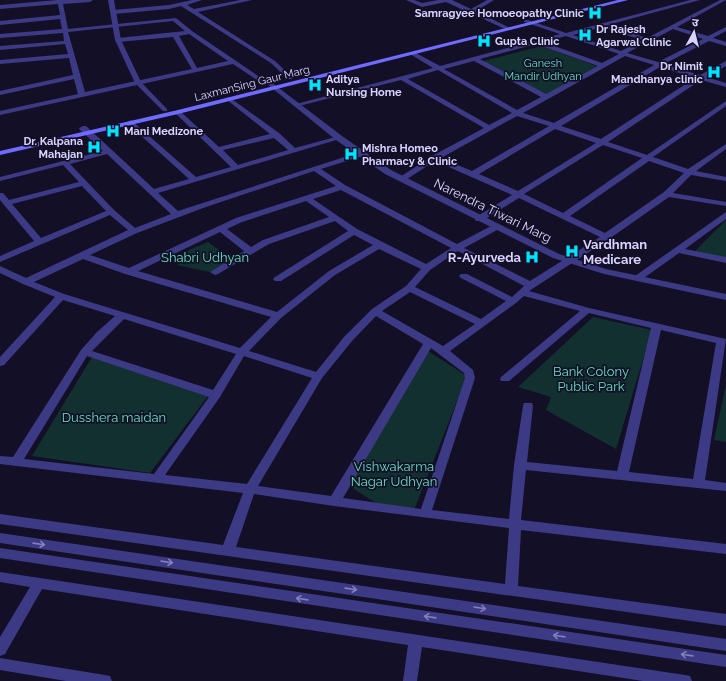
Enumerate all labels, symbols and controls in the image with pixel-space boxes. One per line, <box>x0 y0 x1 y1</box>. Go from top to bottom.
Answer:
hospital icon: Samragyee Homoeopathy Clinic <box>587 5 603 21</box>
place label: Samragyee Homoeopathy Clinic <box>415 7 584 20</box>
north arrow <box>674 12 714 52</box>
text: उ <box>691 16 700 29</box>
place label: Dr Rajesh Agarwal Clinic <box>596 23 672 49</box>
hospital icon: Dr Rajesh Agarwal Clinic <box>577 27 593 43</box>
hospital icon: Gupta Clinic <box>476 33 492 49</box>
place label: Gupta Clinic <box>495 35 559 48</box>
park label: Ganesh Mandir Udhyan <box>504 57 582 83</box>
place label: Dr Nimit Mandhanya clinic <box>611 60 704 86</box>
street label: LaxmanSing Gaur Marg <box>193 63 311 104</box>
hospital icon: Dr Nimit Mandhanya clinic <box>706 64 722 80</box>
place label: Aditya Nursing Home <box>326 73 402 99</box>
hospital icon: Aditya Nursing Home <box>307 77 323 93</box>
hospital icon: Mani Medizone <box>105 123 121 139</box>
place label: Mani Medizone <box>124 125 203 138</box>
place label: Dr. Kalpana Mahajan <box>24 135 83 161</box>
hospital icon: Dr. Kalpana Mahajan <box>86 139 102 155</box>
place label: Mishra Homeo Pharmacy & Clinic <box>362 142 457 168</box>
hospital icon: Mishra Homeo Pharmacy & Clinic <box>343 146 359 162</box>
street label: Narendra Tiwari Marg <box>431 175 554 245</box>
place label: Vardhman Medicare <box>583 237 647 267</box>
hospital icon: Vardhman Medicare <box>564 243 580 259</box>
hospital icon: R-Ayurveda <box>524 249 540 265</box>
park label: Shabri Udhyan <box>161 250 249 265</box>
place label: R-Ayurveda <box>448 250 522 265</box>
park label: Bank Colony Public Park <box>553 364 629 394</box>
park label: Dusshera maidan <box>62 410 166 425</box>
park label: Vishwakarma Nagar Udhyan <box>351 459 437 489</box>
one-way arrow <box>32 540 45 548</box>
one-way arrow <box>160 558 173 566</box>
one-way arrow <box>344 585 357 593</box>
one-way arrow <box>295 595 308 603</box>
one-way arrow <box>473 604 486 612</box>
one-way arrow <box>424 613 437 621</box>
one-way arrow <box>553 632 566 640</box>
one-way arrow <box>681 651 694 659</box>

